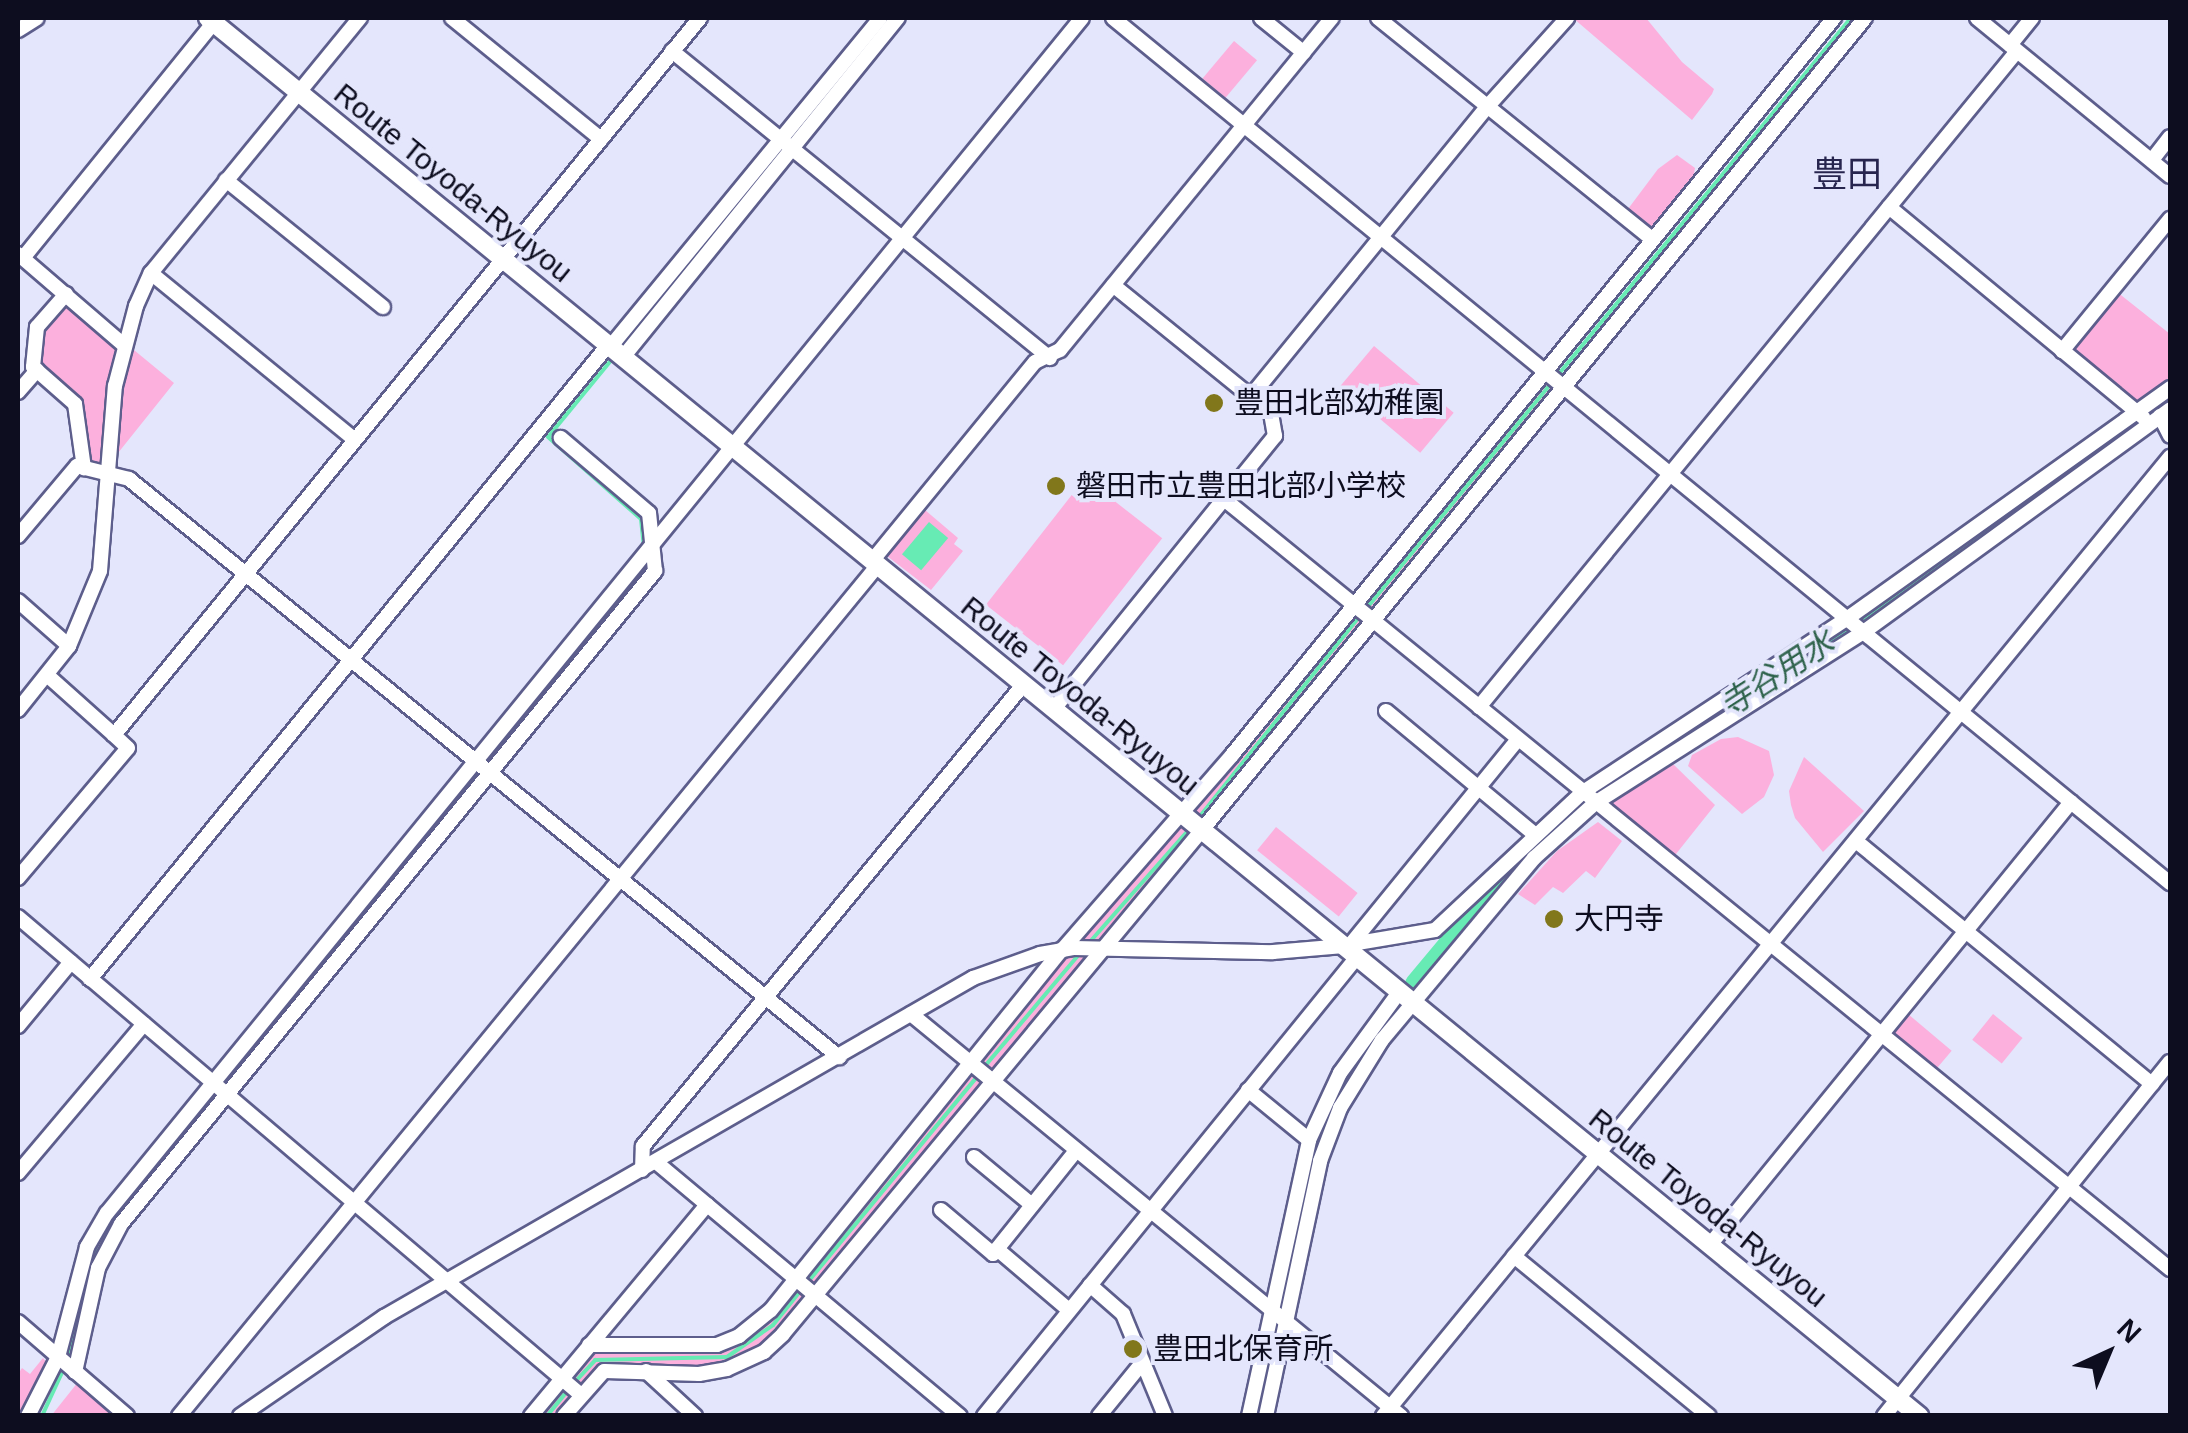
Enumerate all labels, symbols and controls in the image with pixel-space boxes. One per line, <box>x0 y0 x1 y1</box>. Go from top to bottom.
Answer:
street label: Route Toyoda-Ryuyou <box>326 76 580 290</box>
district label: 豊田 <box>1812 153 1882 195</box>
place label: 豊田北部幼稚園 <box>1234 385 1444 421</box>
marker: 豊田北部幼稚園 <box>1203 392 1225 414</box>
place label: 磐田市立豊田北部小学校 <box>1076 468 1406 504</box>
marker: 磐田市立豊田北部小学校 <box>1045 475 1067 497</box>
street label: Route Toyoda-Ryuyou <box>953 589 1207 803</box>
water label: 寺谷用水 <box>1713 623 1841 725</box>
place label: 大円寺 <box>1574 901 1664 937</box>
marker: 大円寺 <box>1543 908 1565 930</box>
street label: Route Toyoda-Ryuyou <box>1581 1101 1835 1315</box>
north arrow <box>2058 1303 2158 1403</box>
text: N <box>2111 1313 2147 1349</box>
place label: 豊田北保育所 <box>1153 1331 1333 1367</box>
marker: 豊田北保育所 <box>1122 1338 1144 1360</box>

